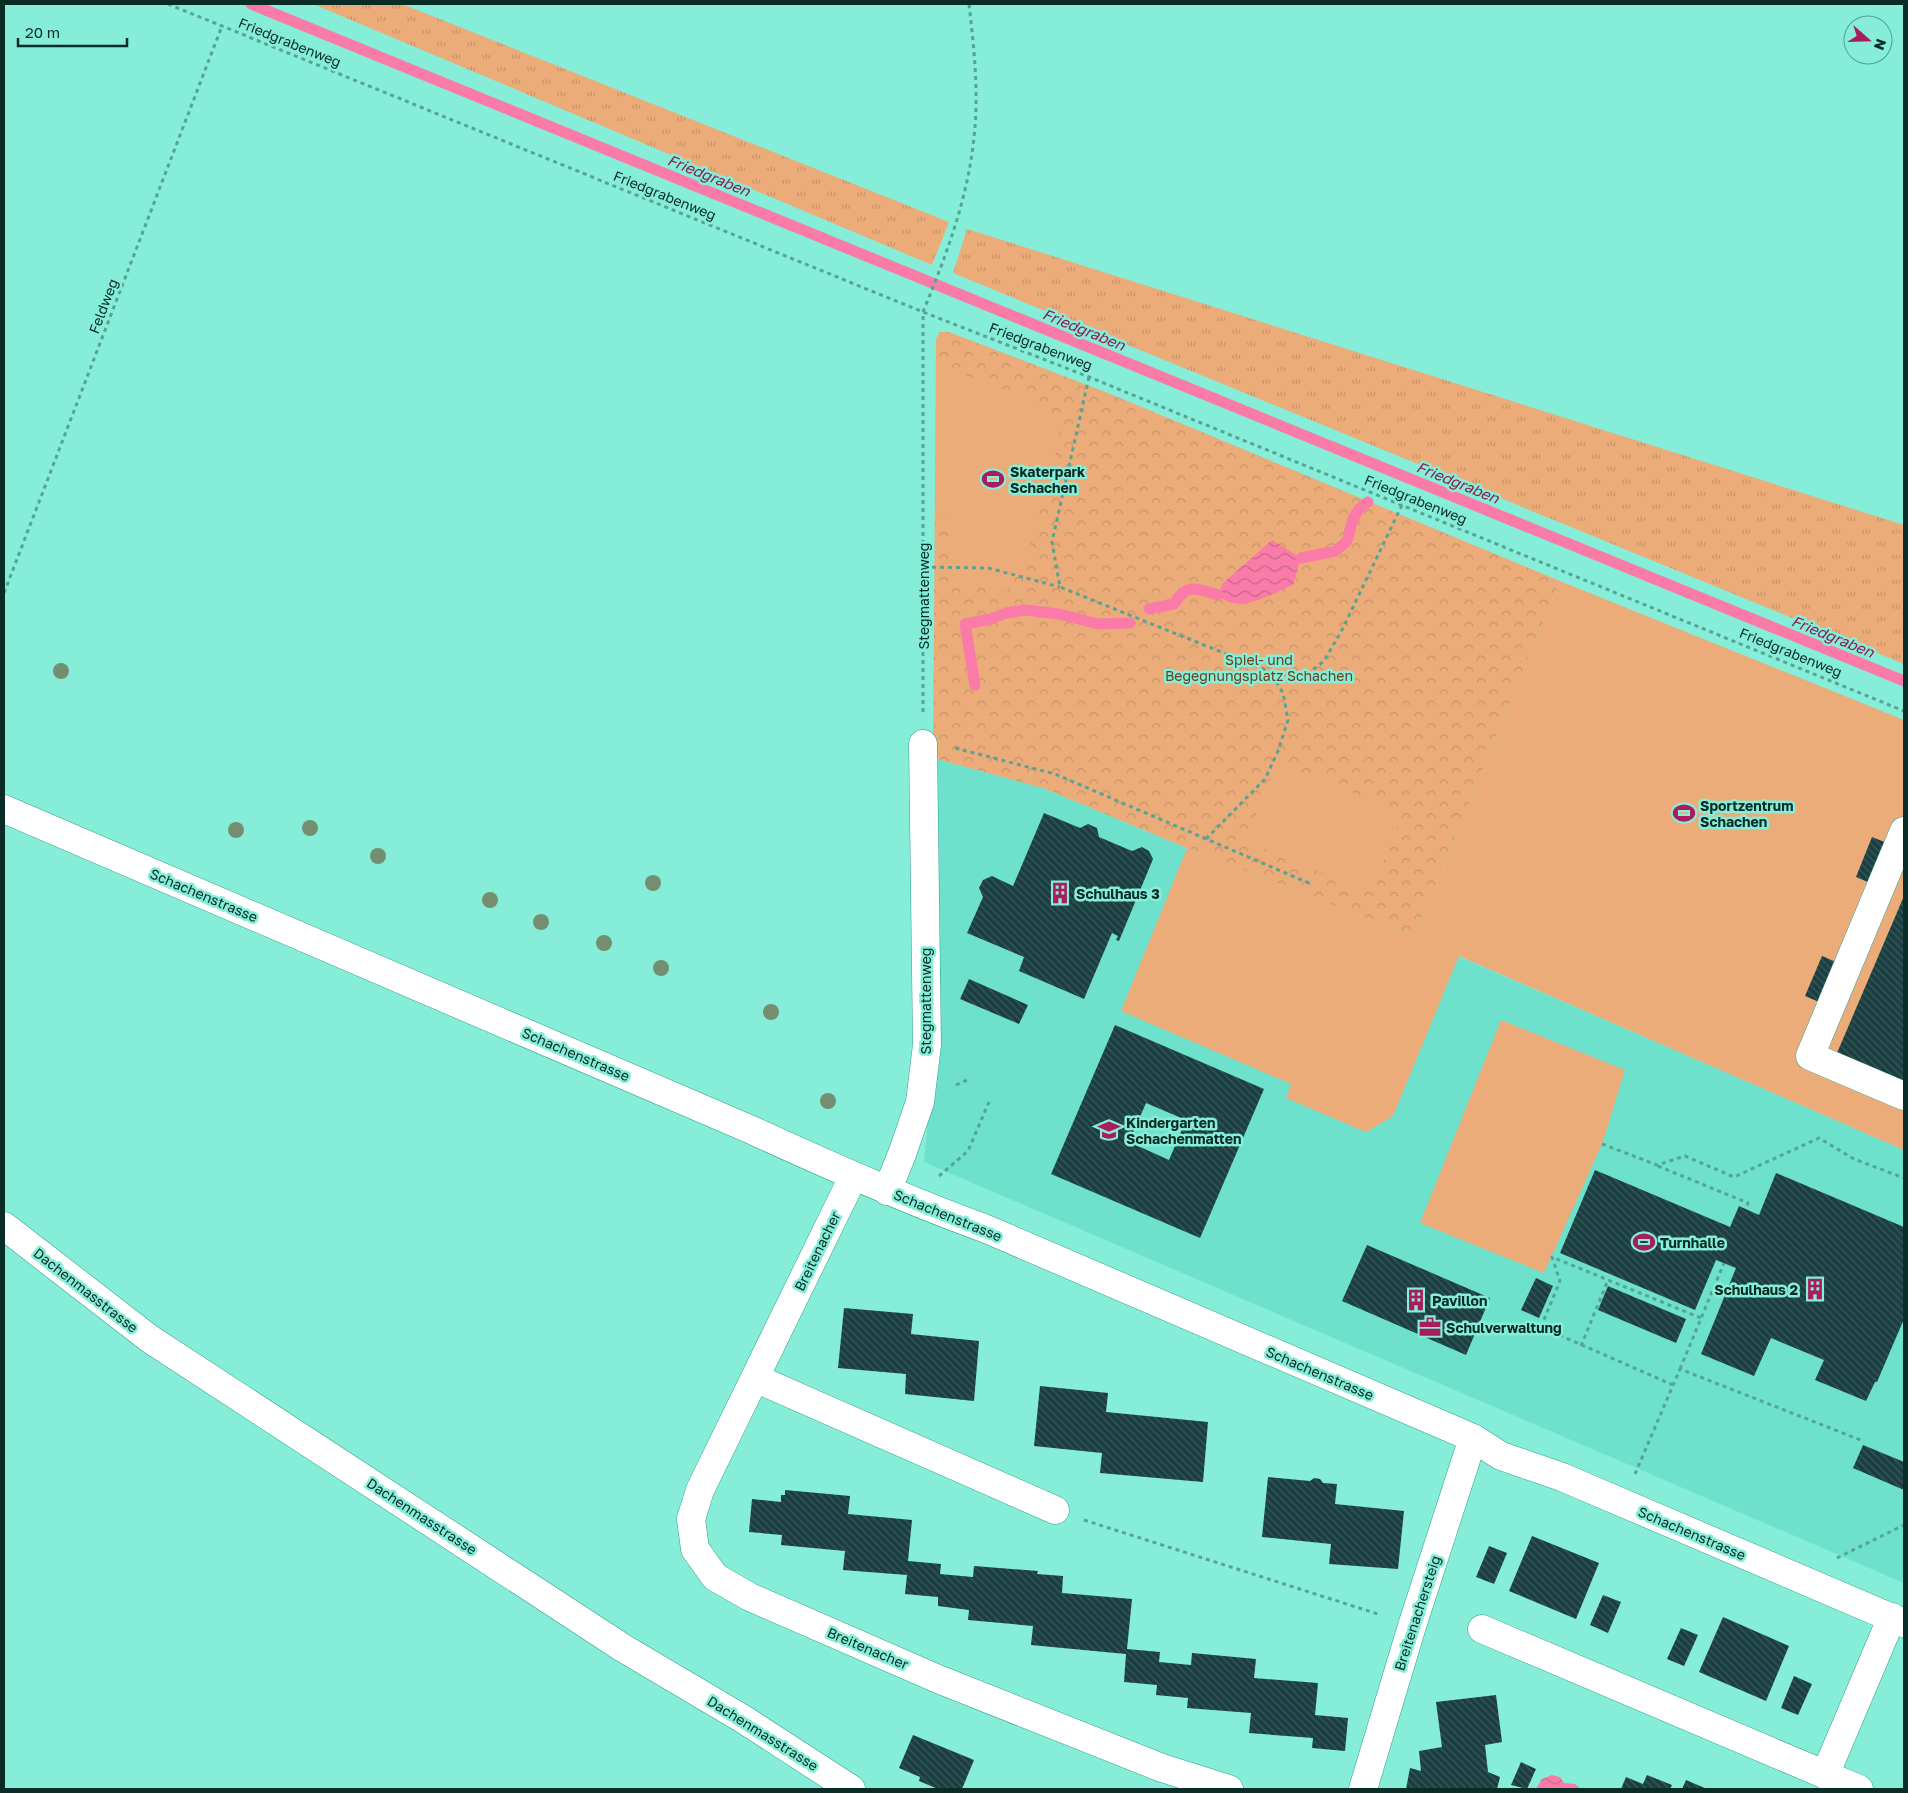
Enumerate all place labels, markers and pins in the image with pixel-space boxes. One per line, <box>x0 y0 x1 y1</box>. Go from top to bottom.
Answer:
place label: Skaterpark Schachen <box>1010 463 1085 496</box>
sports icon: Skaterpark Schachen <box>980 466 1006 492</box>
place label: Sportzentrum Schachen <box>1700 797 1793 830</box>
sports icon: Sportzentrum Schachen <box>1671 800 1697 826</box>
building icon: Schulhaus 3 <box>1047 880 1073 906</box>
place label: Schulhaus 3 <box>1076 885 1160 902</box>
place label: Kindergarten Schachenmatten <box>1126 1114 1241 1147</box>
school or university icon: Kindergarten Schachenmatten <box>1096 1117 1122 1143</box>
sports icon: Turnhalle <box>1631 1229 1657 1255</box>
place label: Turnhalle <box>1660 1234 1725 1251</box>
building icon: Schulhaus 2 <box>1802 1276 1828 1302</box>
place label: Schulhaus 2 <box>1714 1281 1798 1298</box>
building icon: Pavillon <box>1403 1287 1429 1313</box>
place label: Pavillon <box>1432 1292 1488 1309</box>
office icon: Schulverwaltung <box>1417 1314 1443 1340</box>
place label: Schulverwaltung <box>1446 1319 1562 1336</box>

